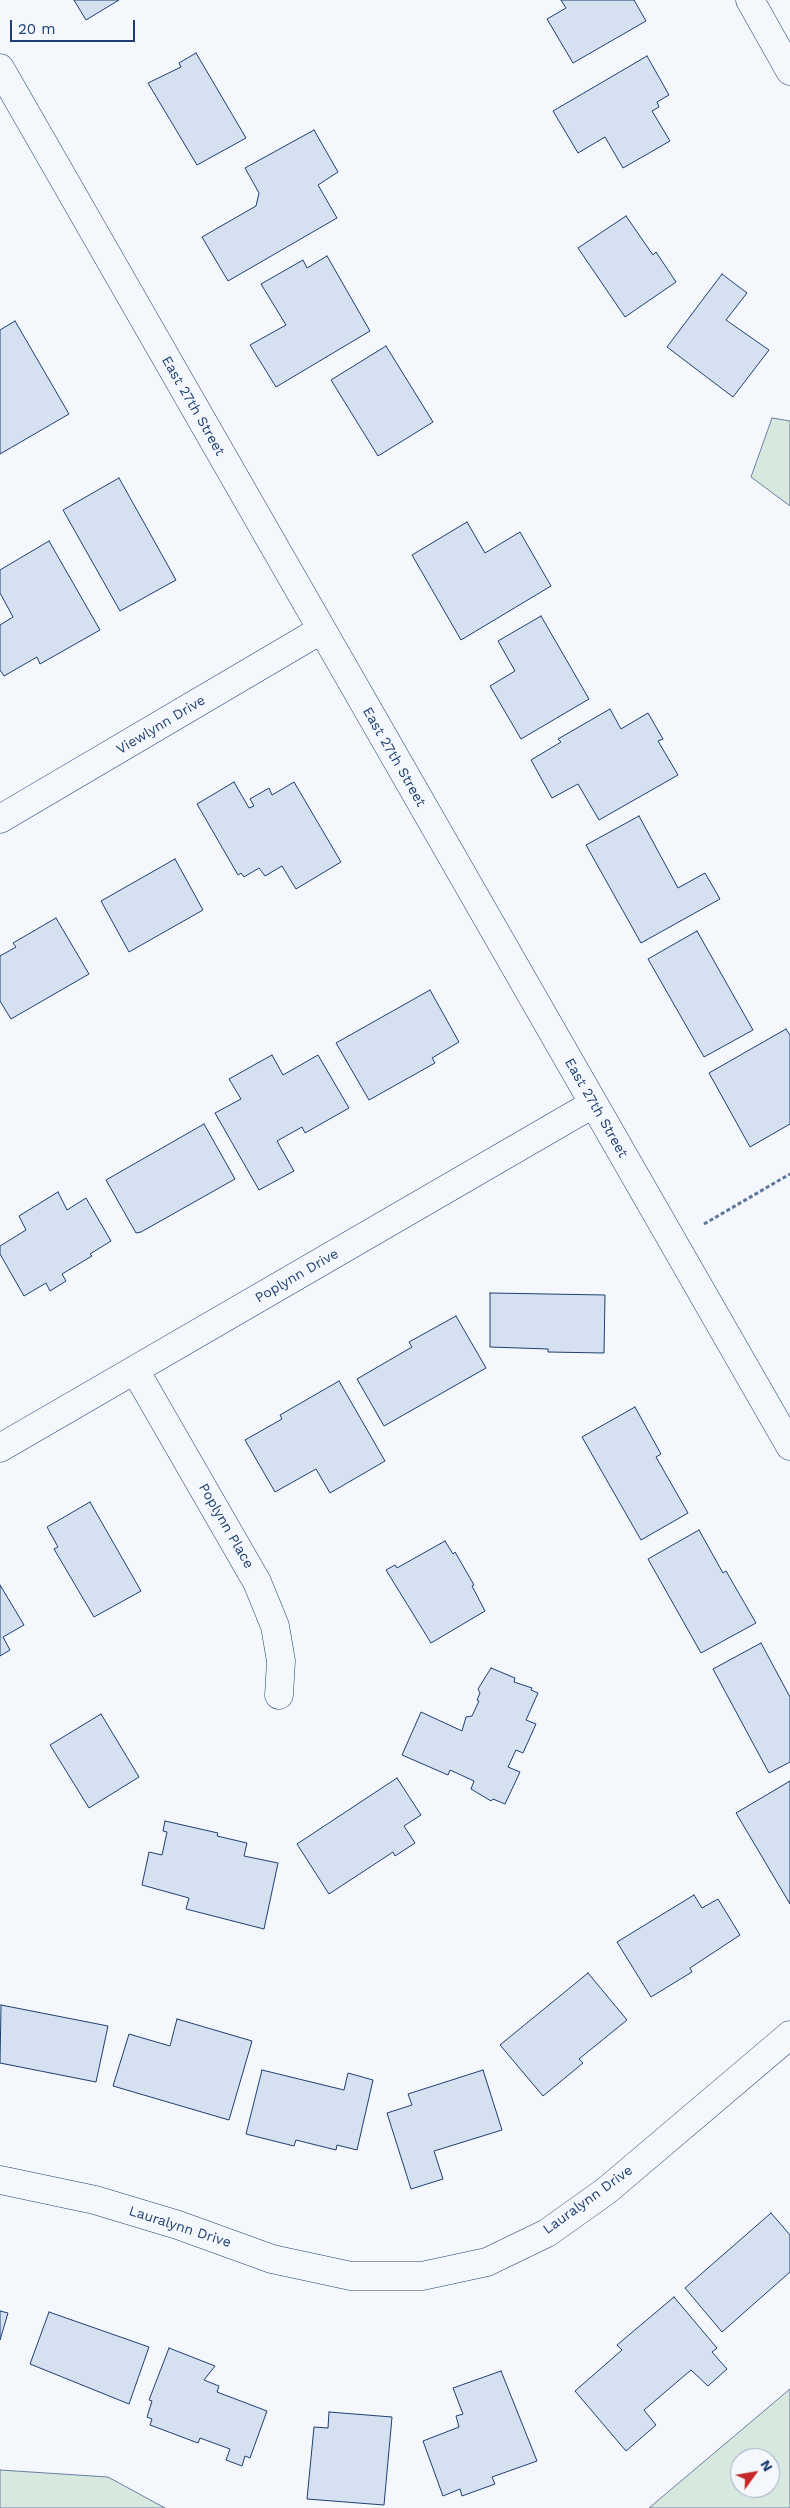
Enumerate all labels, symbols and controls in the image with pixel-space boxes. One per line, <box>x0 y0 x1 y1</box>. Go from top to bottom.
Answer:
scale bar <box>12 10 138 42</box>
text: 20 m <box>18 20 56 38</box>
street label: East 27th Street <box>158 353 228 459</box>
street label: Viewlynn Drive <box>114 692 208 758</box>
street label: East 27th Street <box>359 704 429 810</box>
street label: East 27th Street <box>561 1055 631 1161</box>
street label: Poplynn Drive <box>252 1245 342 1307</box>
street label: Poplynn Place <box>195 1480 257 1572</box>
street label: Lauralynn Drive <box>540 2162 636 2238</box>
street label: Lauralynn Drive <box>127 2203 233 2251</box>
north arrow <box>730 2448 780 2498</box>
text: N <box>757 2457 776 2474</box>

